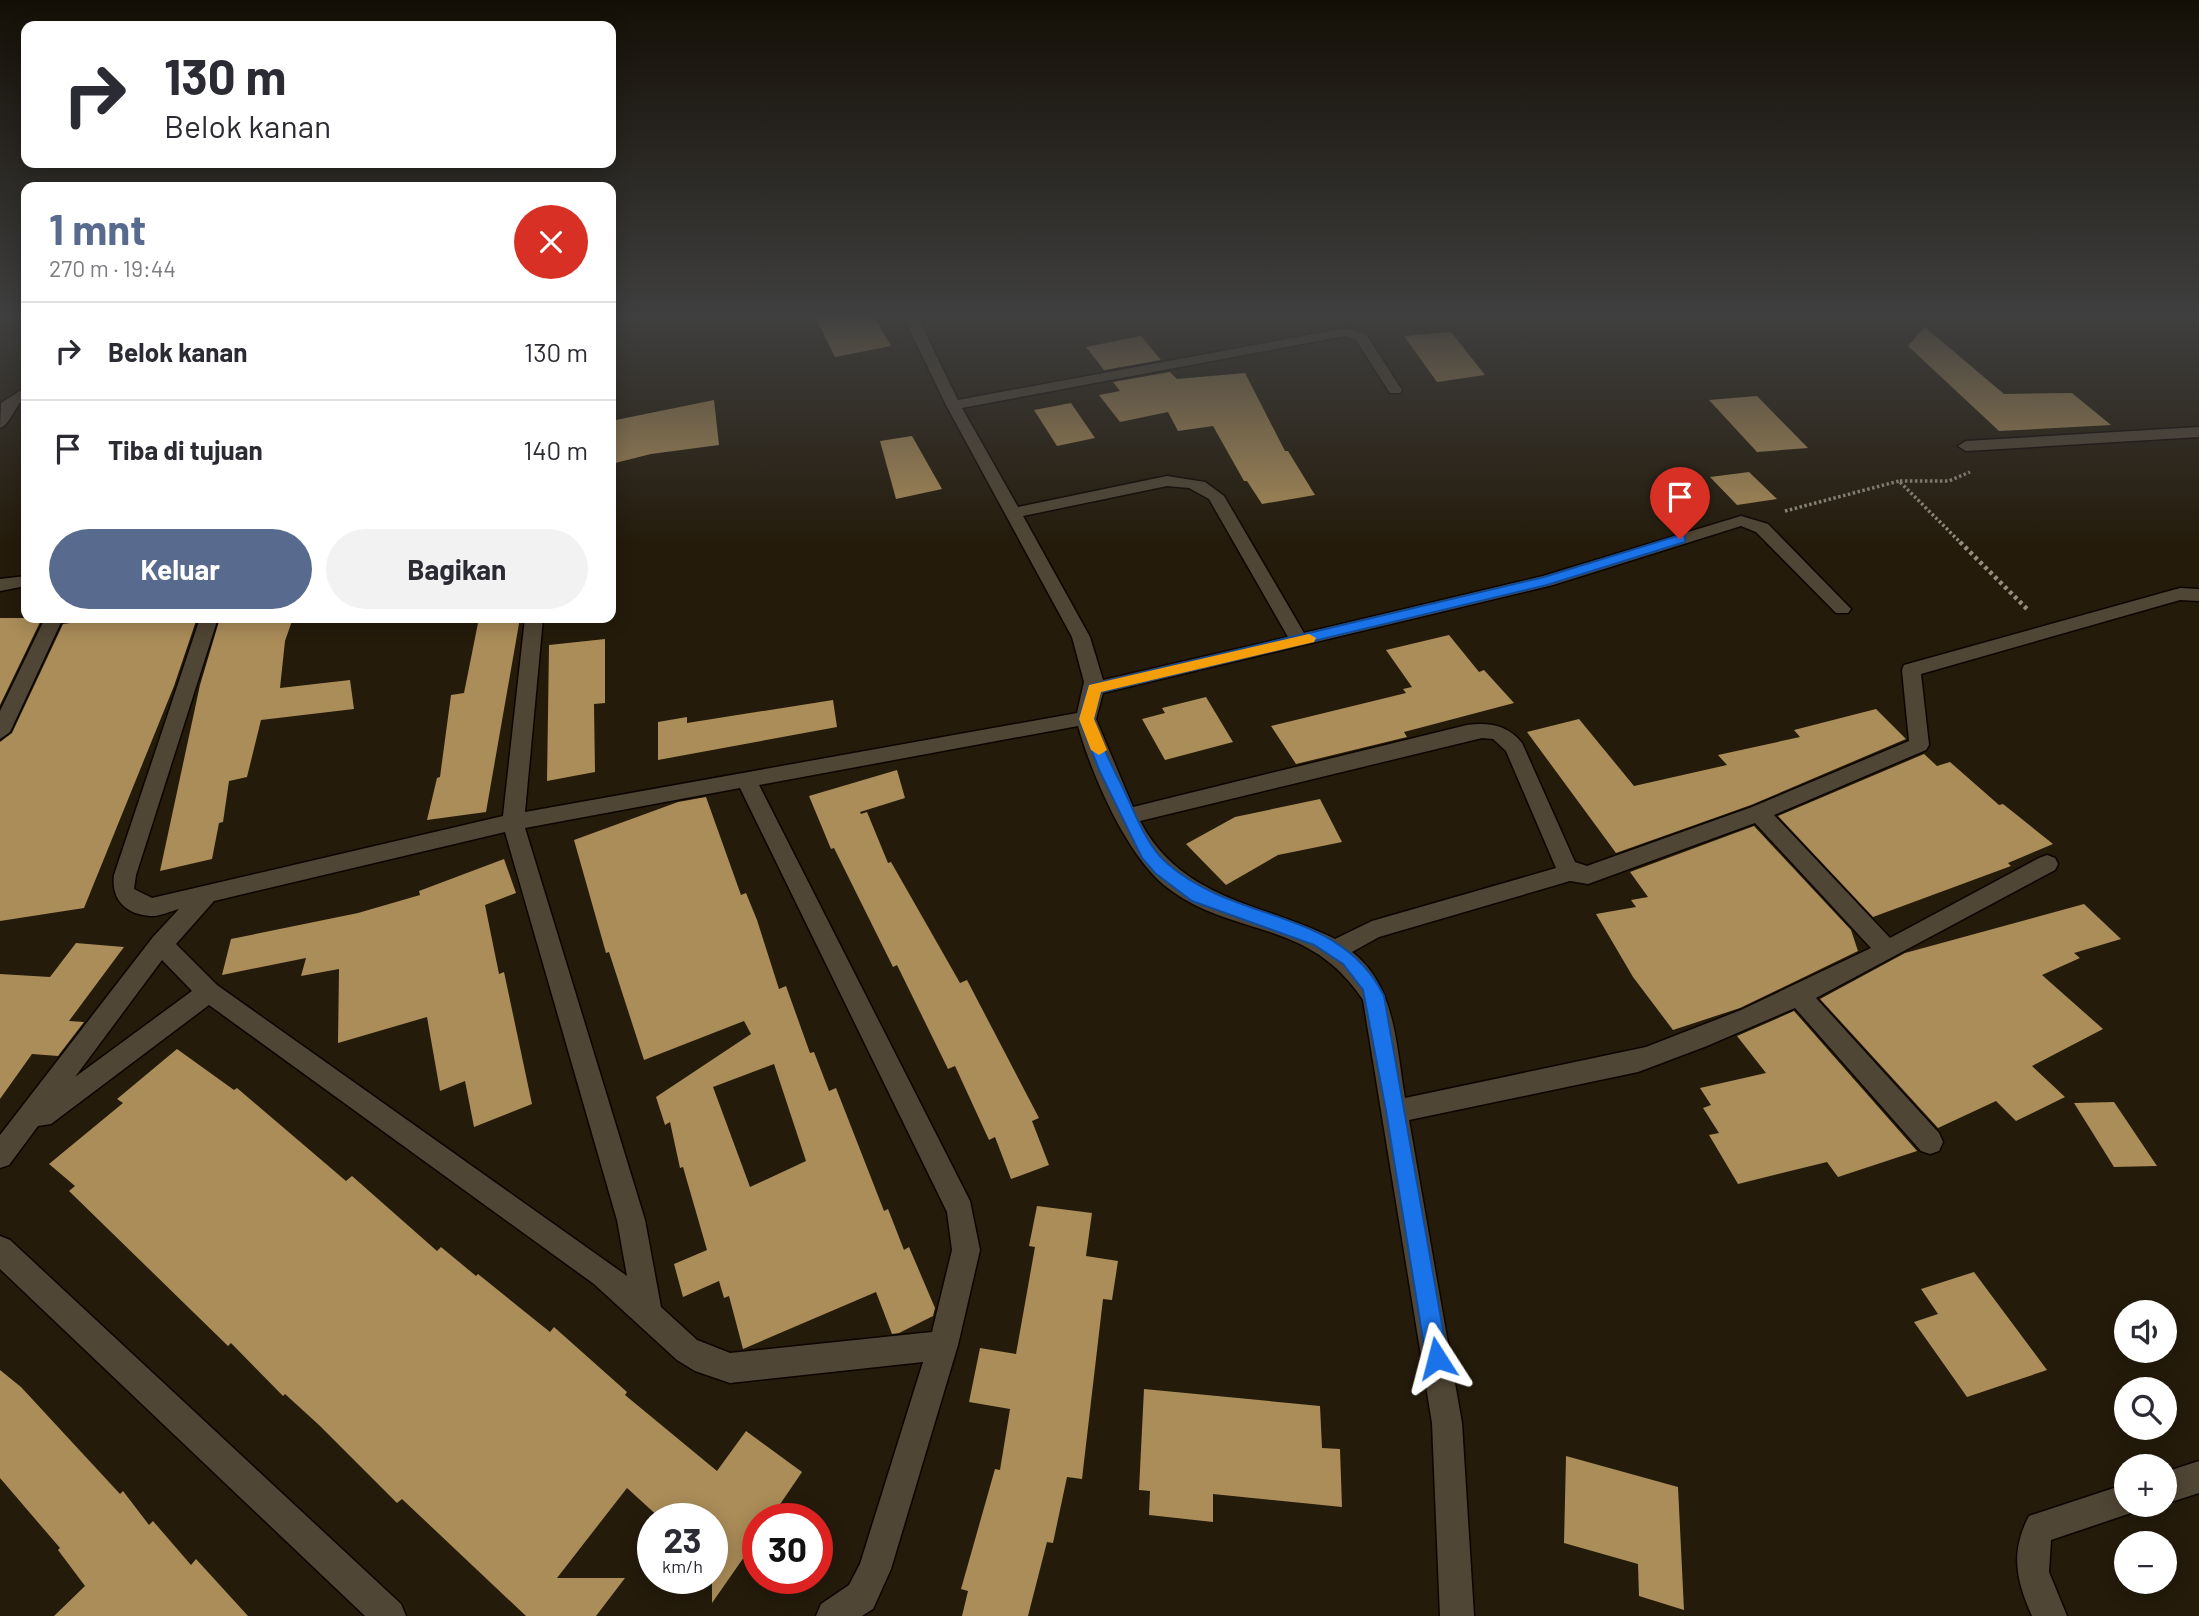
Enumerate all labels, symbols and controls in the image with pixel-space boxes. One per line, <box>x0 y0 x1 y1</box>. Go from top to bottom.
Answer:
text: 130 m <box>164 46 286 105</box>
icon: right <box>49 49 140 140</box>
text: Belok kanan <box>164 106 331 144</box>
text: 1 mnt <box>49 203 146 253</box>
button: close <box>514 205 588 279</box>
text: 270 m · 19:44 <box>49 254 176 282</box>
icon: right <box>49 332 87 370</box>
text: Belok kanan <box>108 336 247 367</box>
text: 130 m <box>524 336 588 367</box>
icon: arrive <box>49 430 87 468</box>
text: Tiba di tujuan <box>108 434 263 465</box>
text: 140 m <box>523 434 588 465</box>
pin <box>1650 467 1710 539</box>
icon: arrive <box>1661 478 1699 516</box>
button: Keluar <box>49 529 312 609</box>
button: Bagikan <box>326 529 588 609</box>
map controls <box>2114 1300 2177 1594</box>
button: sound <box>2114 1300 2177 1363</box>
position arrow <box>1400 1321 1474 1395</box>
button: search <box>2114 1377 2177 1440</box>
button: + <box>2114 1454 2177 1517</box>
speed limit sign: 30 <box>742 1503 833 1594</box>
text: 23 <box>663 1518 702 1560</box>
button: − <box>2114 1531 2177 1594</box>
text: km/h <box>662 1555 703 1577</box>

